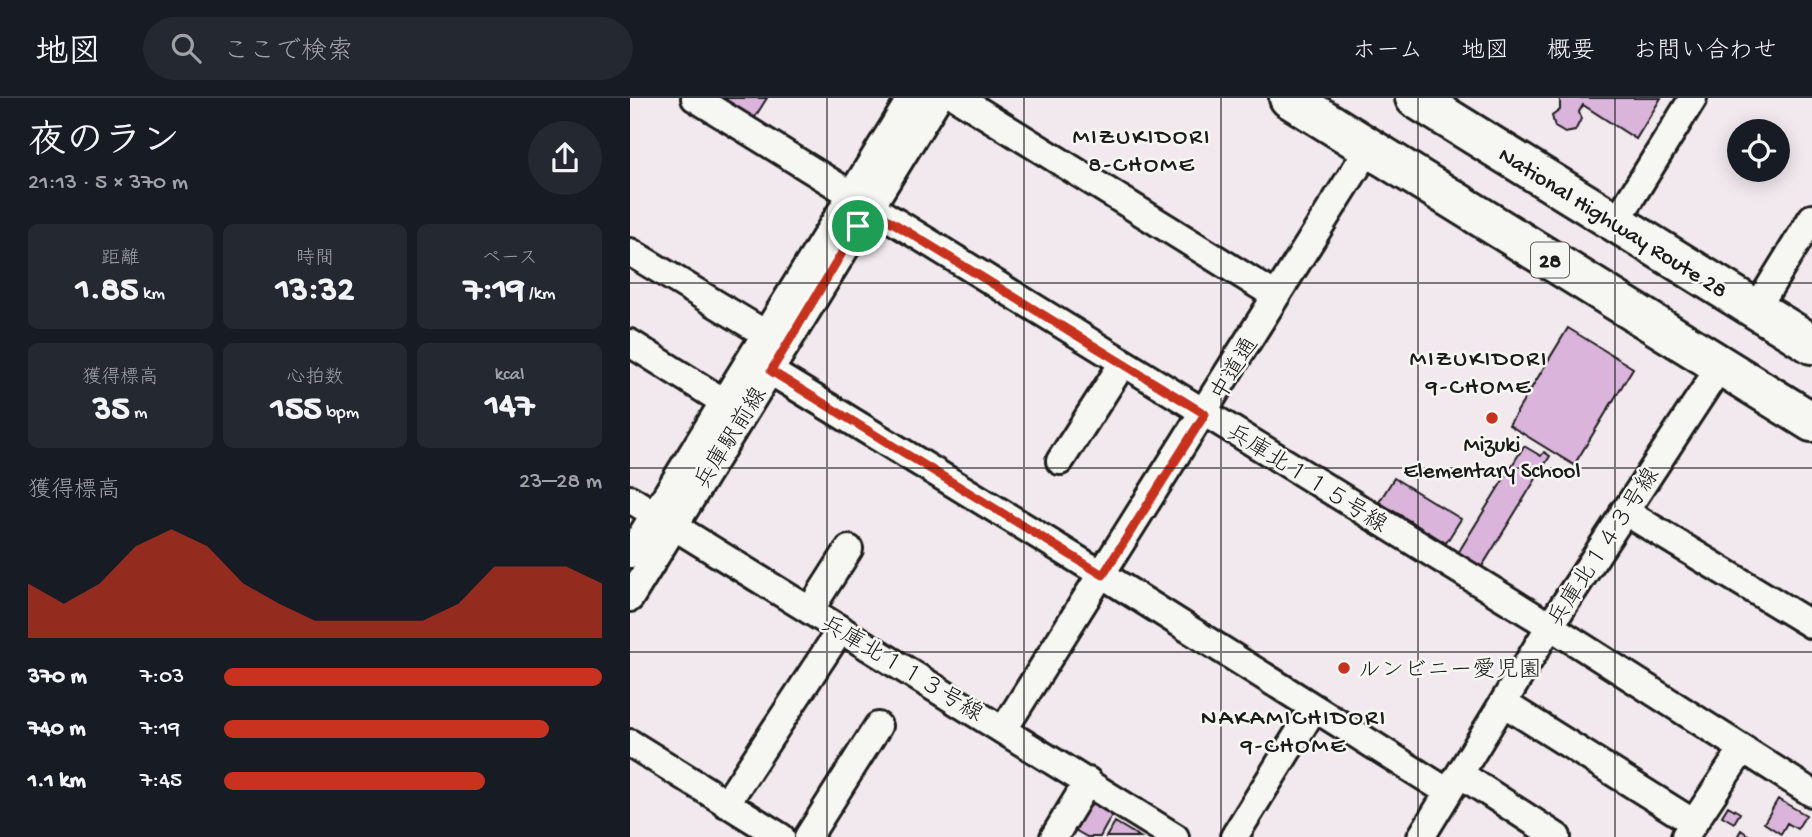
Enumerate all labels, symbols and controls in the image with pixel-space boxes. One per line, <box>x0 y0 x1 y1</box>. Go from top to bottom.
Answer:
search box <box>143 17 633 80</box>
icon: search <box>167 29 205 67</box>
text: 地図 <box>35 36 101 74</box>
text: ここで検索 <box>223 38 353 69</box>
text: ホーム <box>1352 38 1423 67</box>
text: 地図 <box>1461 38 1509 67</box>
text: 概要 <box>1547 38 1595 67</box>
text: お問い合わせ <box>1633 38 1777 67</box>
map controls <box>1727 119 1790 182</box>
button: locate <box>1727 119 1790 182</box>
button: share <box>528 121 602 195</box>
text: 夜のラン <box>28 122 180 166</box>
district label: MIZUKIDORI 8-CHOME <box>1072 124 1212 181</box>
street label: National Highway Route 28 <box>1494 139 1734 303</box>
text: 21:13 · 5 × 370 m <box>28 170 188 197</box>
pin <box>828 196 888 256</box>
icon: arrive <box>839 207 877 245</box>
road number: 28 <box>1531 242 1569 278</box>
text: 距離 <box>101 248 139 271</box>
text: 時間 <box>296 248 334 271</box>
text: ペース <box>482 248 538 271</box>
text: 1.85 <box>76 271 138 312</box>
text: 13:32 <box>276 271 354 312</box>
text: 7:19 <box>464 271 525 312</box>
text: km <box>138 283 165 306</box>
text: /km <box>525 283 556 306</box>
street label: 中道通 <box>1206 333 1265 406</box>
district label: MIZUKIDORI 9-CHOME <box>1409 346 1549 403</box>
text: kcal <box>495 364 525 387</box>
text: 獲得標高 <box>82 367 158 390</box>
text: 心拍数 <box>286 367 344 390</box>
street label: 兵庫駅前線 <box>689 382 774 495</box>
text: 147 <box>485 387 534 428</box>
text: 35 <box>93 390 130 431</box>
text: 155 <box>271 390 322 431</box>
text: m <box>130 402 148 425</box>
text: bpm <box>322 402 359 425</box>
marker: Mizuki Elementary School <box>1484 410 1500 426</box>
street label: 兵庫北１１５号線 <box>1221 419 1392 540</box>
place label: Mizuki Elementary School <box>1403 433 1581 486</box>
street label: 兵庫北１４３号線 <box>1543 463 1666 632</box>
text: 23–28 m <box>519 469 602 496</box>
text: 獲得標高 <box>28 478 120 505</box>
street label: 兵庫北１１３号線 <box>815 610 988 729</box>
place label: ルンビニー愛児園 <box>1358 657 1542 685</box>
marker: ルンビニー愛児園 <box>1336 660 1352 676</box>
text: 370 m <box>28 664 87 691</box>
text: 7:03 <box>140 664 184 691</box>
district label: NAKAMICHIDORI 9-CHOME <box>1201 705 1387 762</box>
text: 740 m <box>28 716 86 743</box>
text: 7:19 <box>140 716 180 743</box>
text: 1.1 km <box>28 768 86 795</box>
text: 7:45 <box>140 768 182 795</box>

